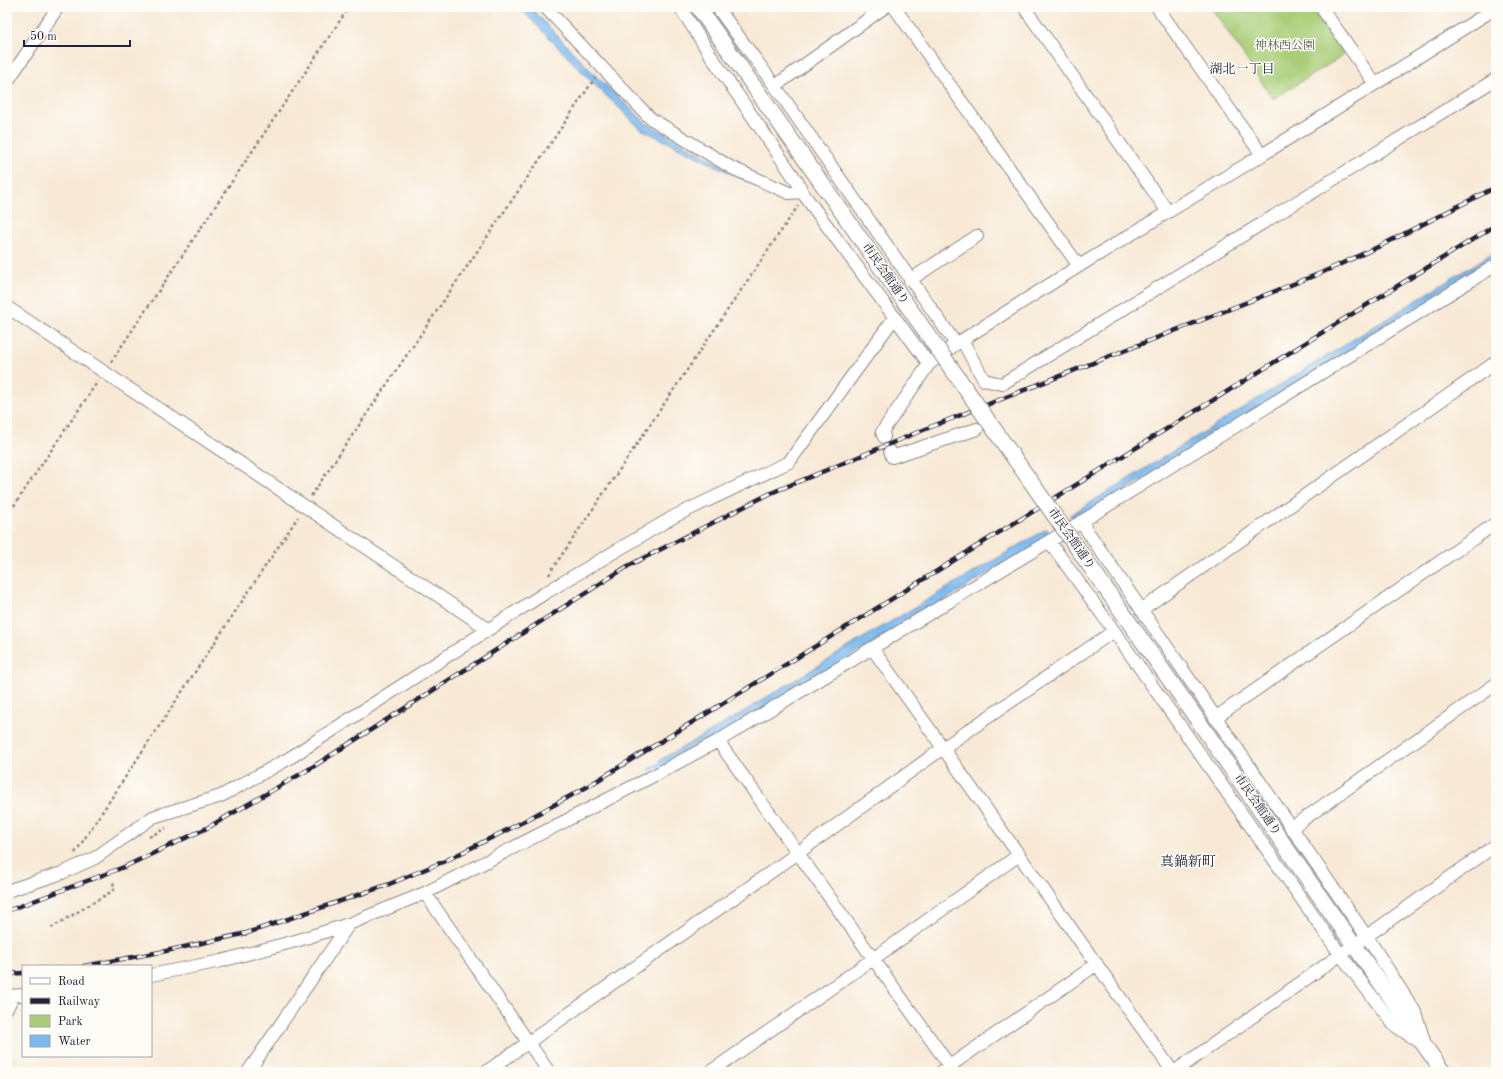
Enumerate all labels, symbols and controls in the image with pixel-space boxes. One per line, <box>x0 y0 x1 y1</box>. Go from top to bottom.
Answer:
scale bar <box>24 22 130 48</box>
text: 50 m <box>30 30 57 43</box>
park label: 神林西公園 <box>1255 38 1315 52</box>
district label: 湖北一丁目 <box>1209 62 1275 76</box>
street label: 市民会館通り <box>859 240 912 307</box>
street label: 市民会館通り <box>1045 505 1098 572</box>
street label: 市民会館通り <box>1231 771 1284 838</box>
district label: 真鍋新町 <box>1160 854 1216 869</box>
legend <box>22 965 152 1057</box>
text: Road <box>58 976 85 988</box>
text: Railway <box>58 996 101 1008</box>
text: Park <box>58 1016 83 1028</box>
text: Water <box>58 1036 91 1048</box>

